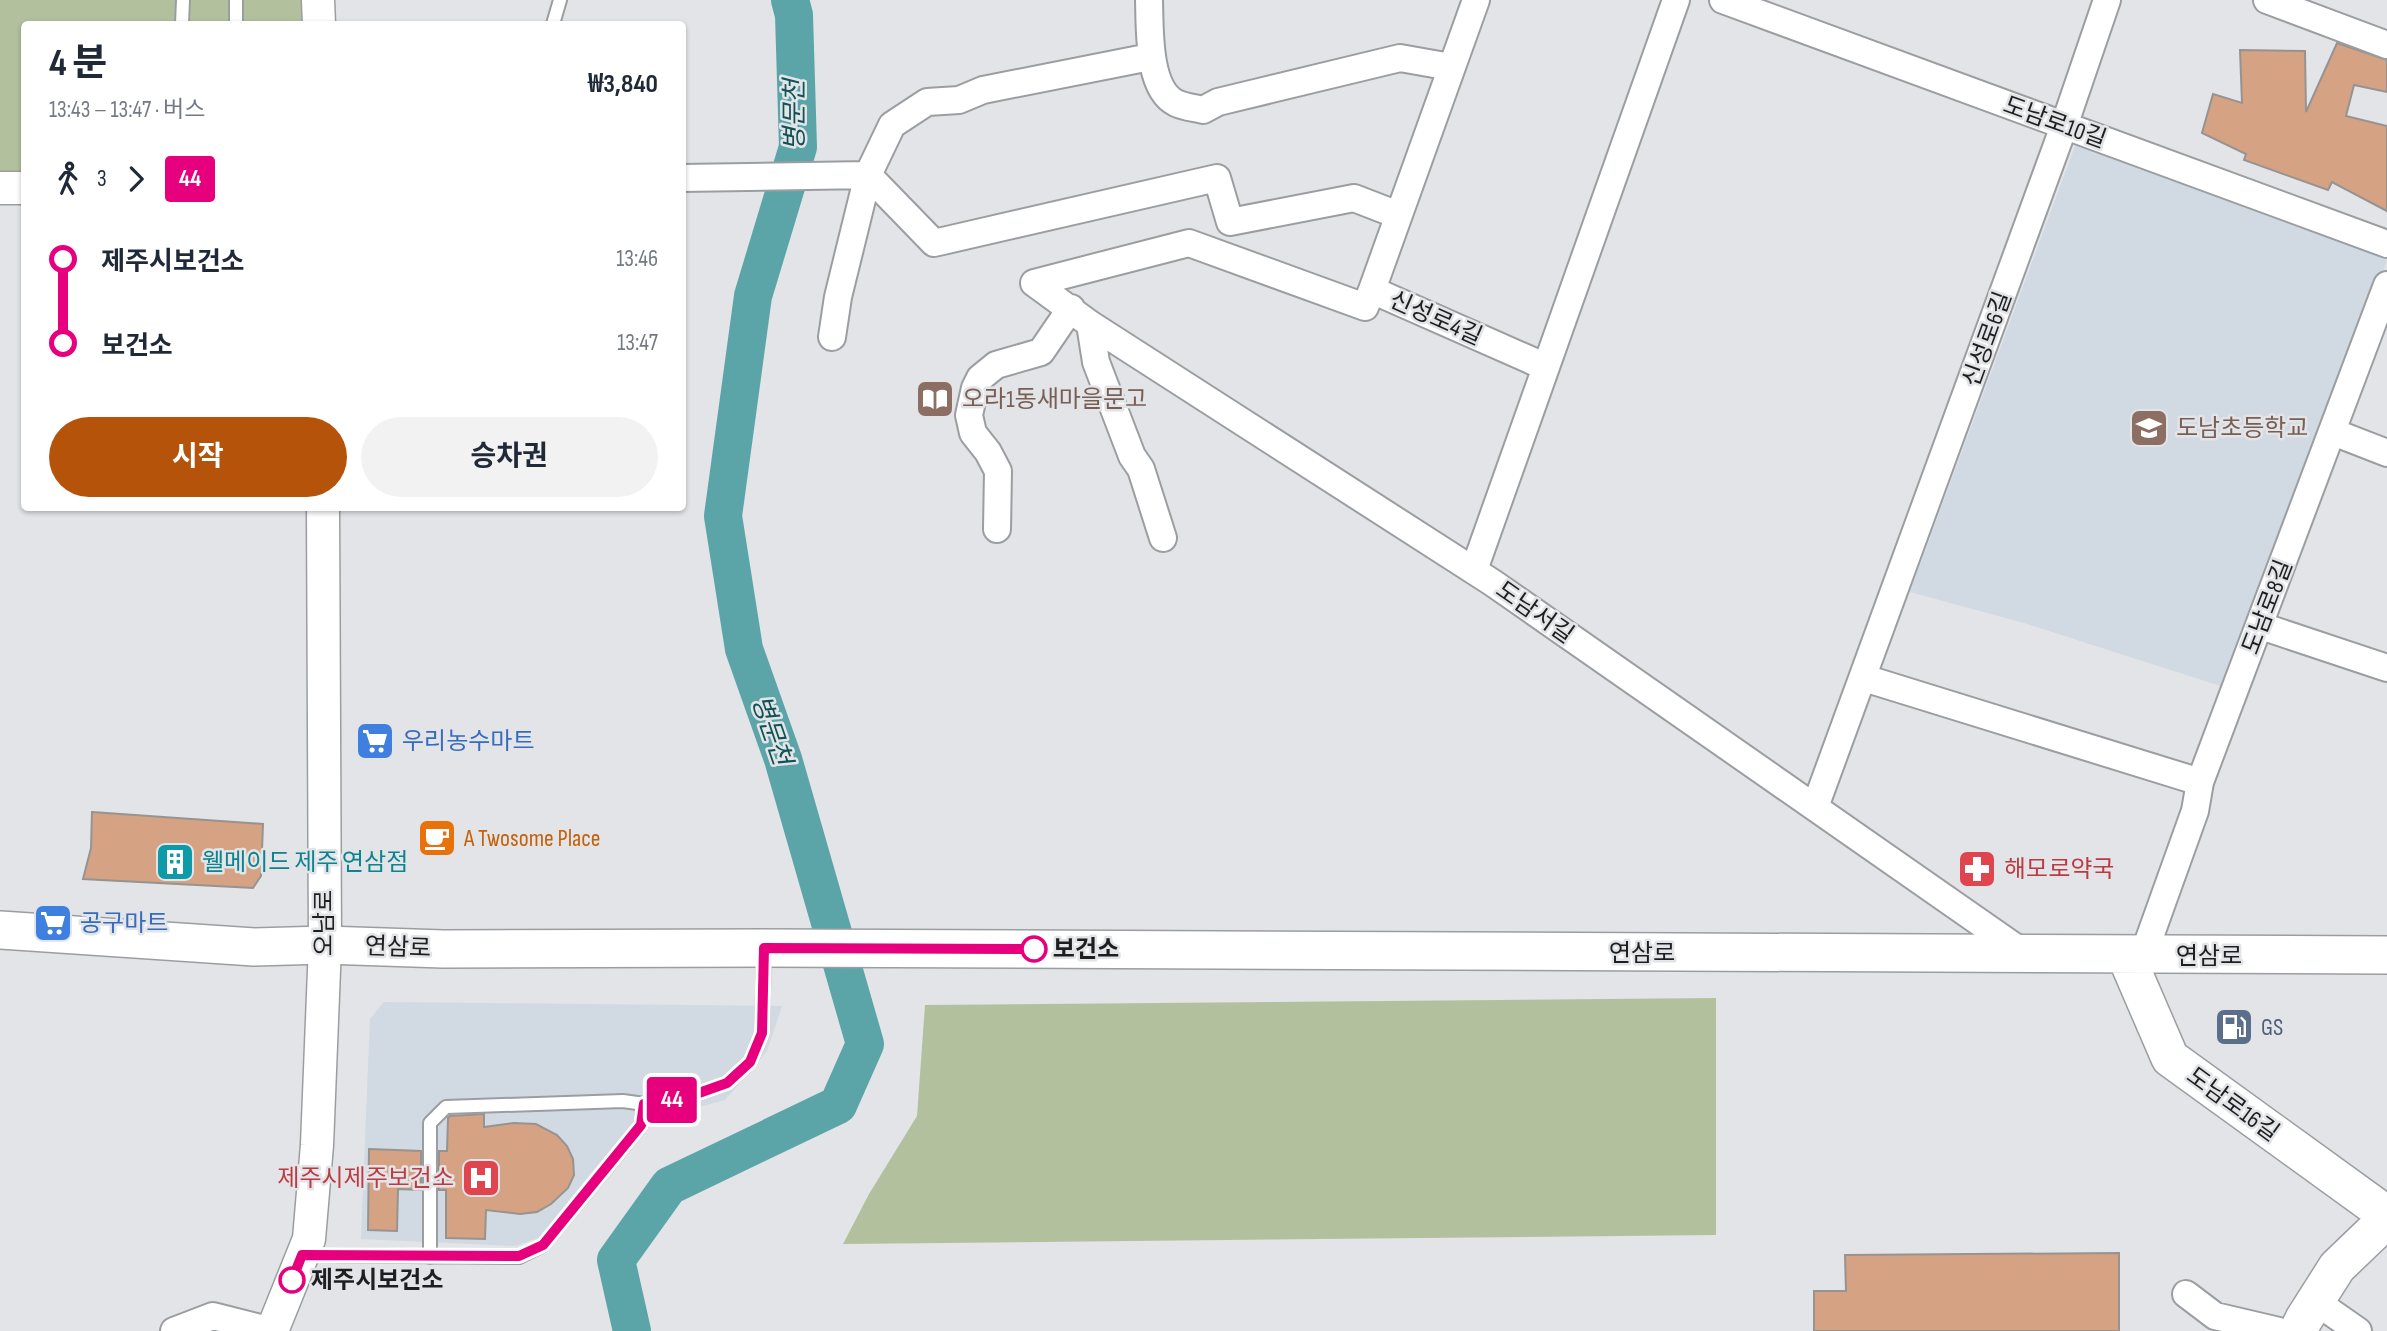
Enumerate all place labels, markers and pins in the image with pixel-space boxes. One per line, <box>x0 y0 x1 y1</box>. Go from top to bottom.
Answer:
library icon: 오라1동새마을문고 <box>914 378 956 420</box>
place label: 오라1동새마을문고 <box>962 385 1147 414</box>
school or university icon: 도남초등학교 <box>2128 407 2170 449</box>
place label: 도남초등학교 <box>2176 414 2308 443</box>
supermarket icon: 우리농수마트 <box>354 720 396 762</box>
place label: 우리농수마트 <box>402 727 534 756</box>
cafe icon: A Twosome Place <box>416 817 458 859</box>
place label: A Twosome Place <box>463 824 601 853</box>
building icon: 웰메이드 제주 연삼점 <box>154 841 196 883</box>
place label: 웰메이드 제주 연삼점 <box>202 848 408 877</box>
pharmacy icon: 해모로약국 <box>1956 848 1998 890</box>
place label: 해모로약국 <box>2004 855 2114 884</box>
supermarket icon: 공구마트 <box>32 902 74 944</box>
place label: 공구마트 <box>80 909 168 938</box>
place label: 보건소 <box>1053 935 1119 964</box>
marker: 보건소 <box>1021 936 1047 962</box>
fuel station icon: GS <box>2213 1006 2255 1048</box>
place label: GS <box>2261 1013 2283 1042</box>
hospital icon: 제주시제주보건소 <box>460 1157 502 1199</box>
place label: 제주시제주보건소 <box>277 1164 454 1193</box>
place label: 제주시보건소 <box>311 1266 443 1295</box>
marker: 제주시보건소 <box>279 1267 305 1293</box>

